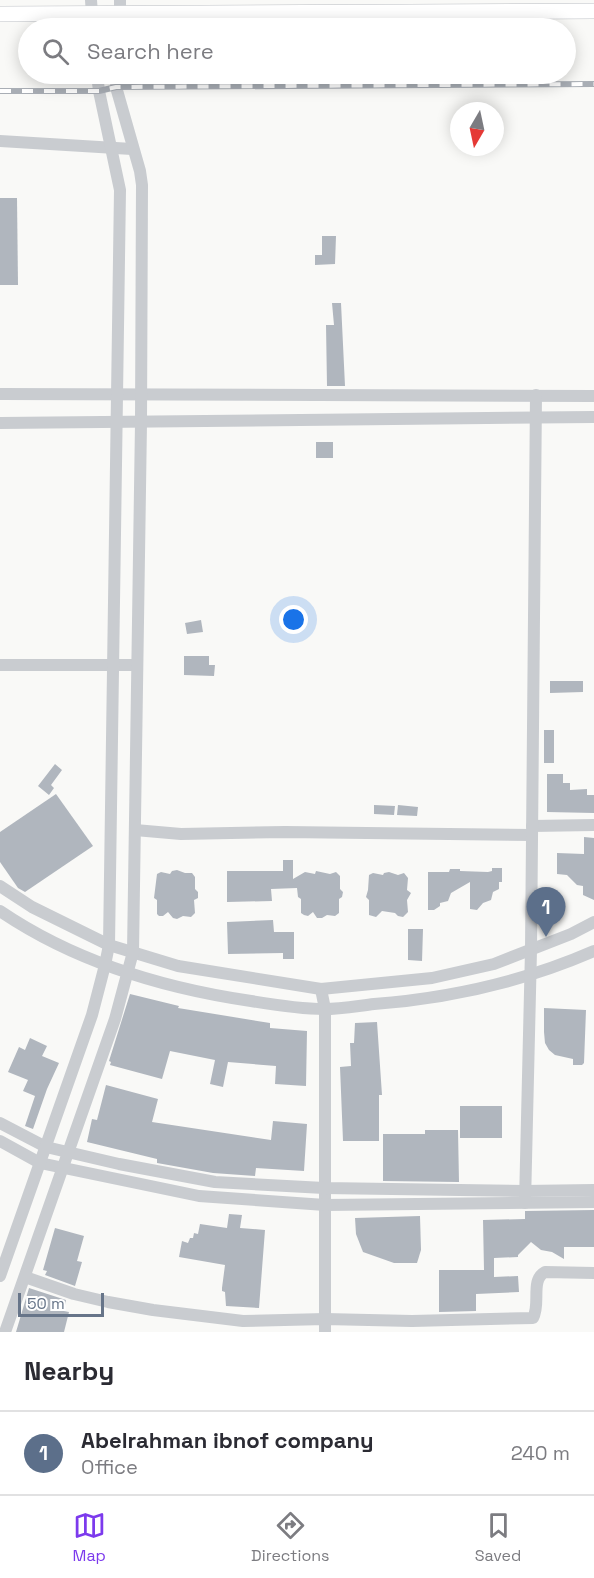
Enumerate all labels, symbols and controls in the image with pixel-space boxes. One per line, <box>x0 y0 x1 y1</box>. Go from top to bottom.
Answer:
search box <box>18 18 576 84</box>
icon: search <box>39 35 72 68</box>
text: Search here <box>87 37 214 65</box>
north arrow <box>450 102 504 156</box>
your location <box>279 605 308 634</box>
pin: 1 <box>526 888 566 937</box>
scale bar <box>18 1290 104 1318</box>
text: 50 m <box>27 1293 65 1314</box>
text: Nearby <box>24 1354 114 1388</box>
text: Abelrahman ibnof company <box>81 1426 373 1454</box>
text: 1 <box>39 1440 48 1466</box>
text: 240 m <box>511 1440 570 1466</box>
text: Office <box>81 1454 138 1480</box>
tab: Map <box>73 1509 106 1566</box>
tab: Directions <box>251 1509 330 1566</box>
tab: Saved <box>475 1509 521 1566</box>

